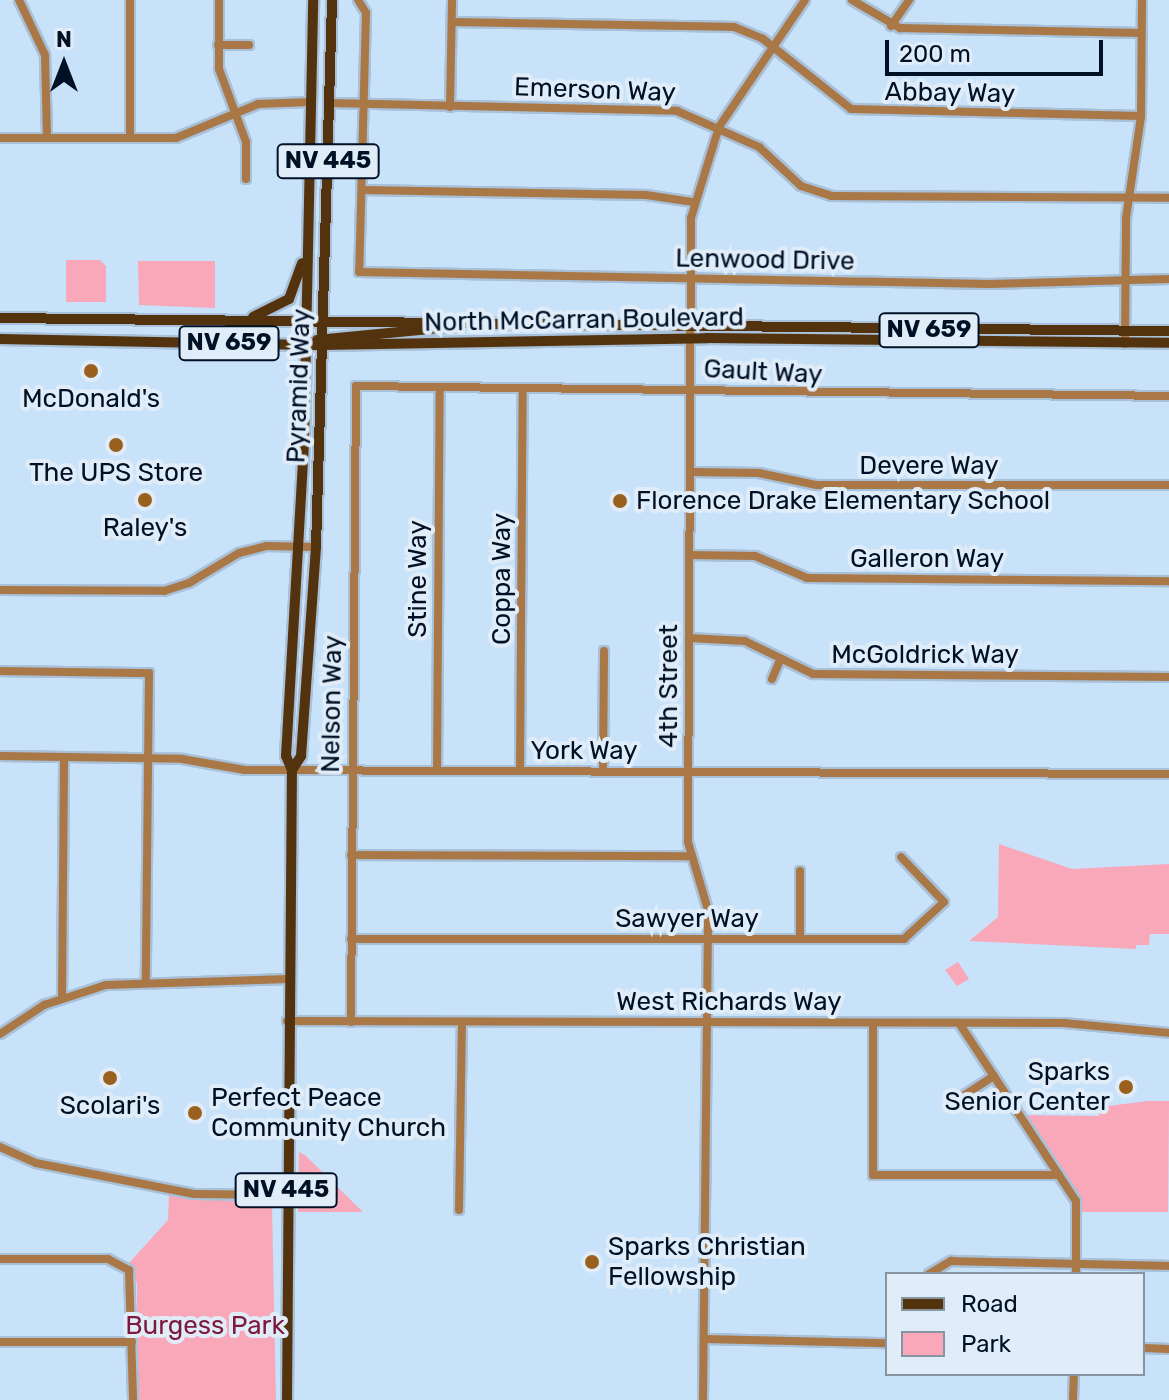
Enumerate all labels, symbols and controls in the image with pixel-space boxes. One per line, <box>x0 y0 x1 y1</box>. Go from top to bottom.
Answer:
north arrow <box>24 24 104 104</box>
scale bar <box>889 24 1107 74</box>
text: N <box>56 26 72 53</box>
text: 200 m <box>899 40 971 68</box>
street label: Emerson Way <box>513 72 677 108</box>
street label: Abbay Way <box>884 76 1016 110</box>
road number: NV 445 <box>276 141 380 181</box>
street label: Lenwood Drive <box>675 243 855 277</box>
street label: North McCarran Boulevard <box>424 302 744 338</box>
street label: Pyramid Way <box>281 308 317 464</box>
road number: NV 659 <box>877 310 981 350</box>
road number: NV 659 <box>177 323 281 363</box>
street label: Gault Way <box>703 353 823 391</box>
marker: McDonald's <box>82 362 100 380</box>
place label: McDonald's <box>22 383 160 415</box>
marker: The UPS Store <box>107 436 125 454</box>
street label: Devere Way <box>859 450 999 482</box>
place label: The UPS Store <box>29 457 203 489</box>
place label: Florence Drake Elementary School <box>636 485 1051 517</box>
marker: Raley's <box>136 491 154 509</box>
marker: Florence Drake Elementary School <box>611 492 629 510</box>
place label: Raley's <box>103 512 187 544</box>
street label: Coppa Way <box>486 513 518 645</box>
street label: Stine Way <box>402 520 434 638</box>
street label: Galleron Way <box>850 543 1004 575</box>
street label: 4th Street <box>653 624 685 748</box>
street label: Nelson Way <box>315 635 349 773</box>
street label: McGoldrick Way <box>831 639 1019 671</box>
street label: York Way <box>530 735 638 767</box>
street label: Sawyer Way <box>615 903 759 935</box>
street label: West Richards Way <box>616 986 842 1018</box>
place label: Sparks Senior Center <box>944 1056 1110 1118</box>
marker: Scolari's <box>101 1069 119 1087</box>
marker: Sparks Senior Center <box>1117 1078 1135 1096</box>
place label: Perfect Peace Community Church <box>211 1082 447 1144</box>
place label: Scolari's <box>60 1090 160 1122</box>
marker: Perfect Peace Community Church <box>186 1104 204 1122</box>
road number: NV 445 <box>234 1170 338 1210</box>
place label: Sparks Christian Fellowship <box>608 1231 806 1292</box>
marker: Sparks Christian Fellowship <box>583 1253 601 1271</box>
legend <box>885 1272 1145 1376</box>
text: Road <box>961 1290 1018 1318</box>
park label: Burgess Park <box>125 1310 285 1342</box>
text: Park <box>961 1330 1011 1358</box>

